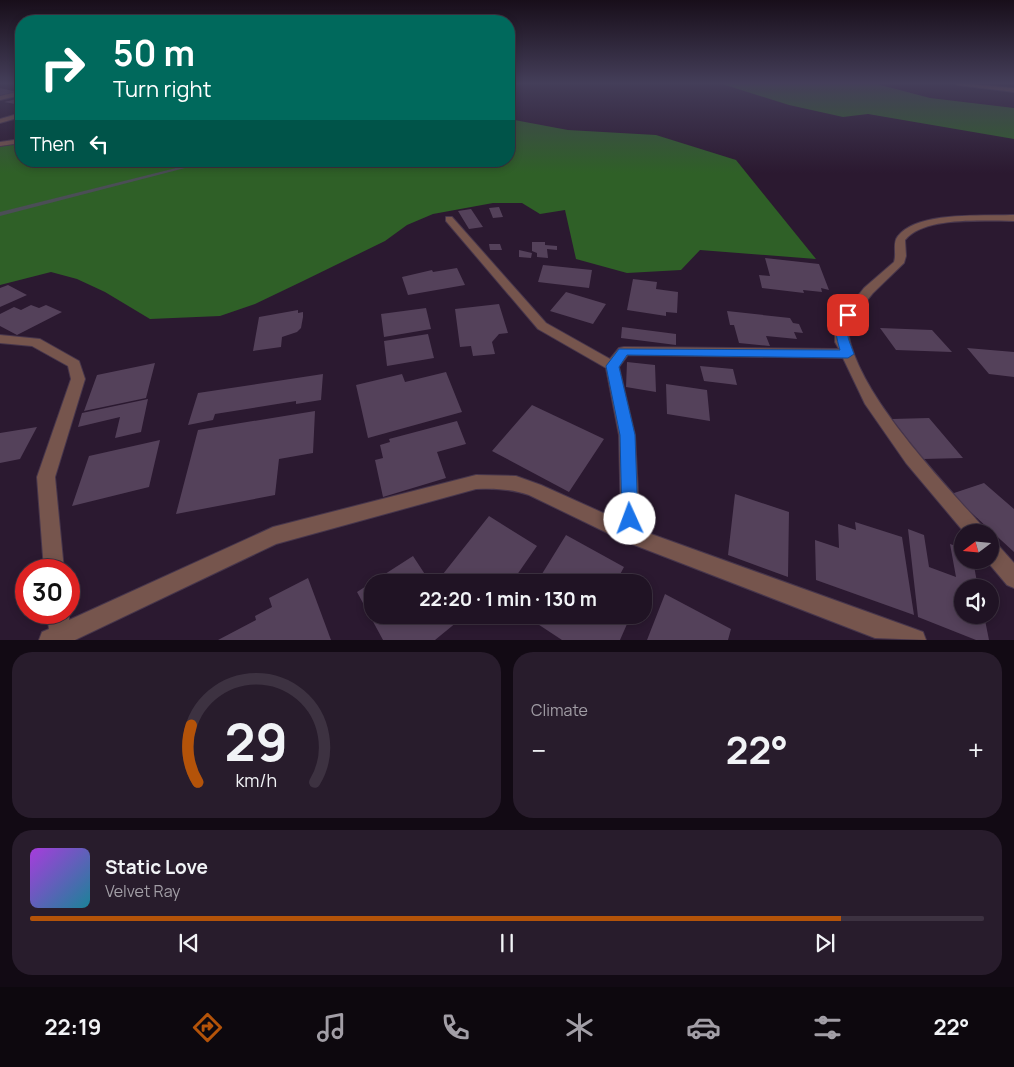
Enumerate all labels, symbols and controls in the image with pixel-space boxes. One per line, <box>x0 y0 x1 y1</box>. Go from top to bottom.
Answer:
text: 50 m <box>113 29 195 77</box>
icon: right <box>30 35 95 100</box>
text: Turn right <box>113 74 211 104</box>
icon: left <box>85 130 113 158</box>
text: Then <box>30 131 75 157</box>
pin <box>827 294 869 336</box>
icon: arrive <box>834 301 862 329</box>
position arrow <box>603 492 655 544</box>
north arrow <box>954 524 999 569</box>
map controls <box>954 524 999 624</box>
speed limit sign: 30 <box>15 559 80 624</box>
button: sound <box>954 579 999 624</box>
text: 22:20 · 1 min · 130 m <box>419 586 597 612</box>
text: Climate <box>531 699 588 721</box>
text: 29 <box>225 706 288 777</box>
text: 22° <box>726 723 788 775</box>
text: − <box>531 731 546 769</box>
text: + <box>968 731 984 769</box>
text: km/h <box>236 768 277 792</box>
text: Static Love <box>105 854 208 880</box>
text: Velvet Ray <box>105 880 181 902</box>
icon: previous <box>175 929 203 957</box>
icon: pause <box>493 929 521 957</box>
icon: next <box>811 929 839 957</box>
icon: directions <box>190 1010 225 1045</box>
icon: music <box>314 1010 349 1045</box>
icon: phone <box>438 1010 473 1045</box>
icon: climate <box>562 1010 597 1045</box>
icon: car <box>686 1010 721 1045</box>
icon: filters <box>810 1010 845 1045</box>
text: 22:19 <box>44 1012 101 1042</box>
text: 22° <box>933 1012 969 1042</box>

